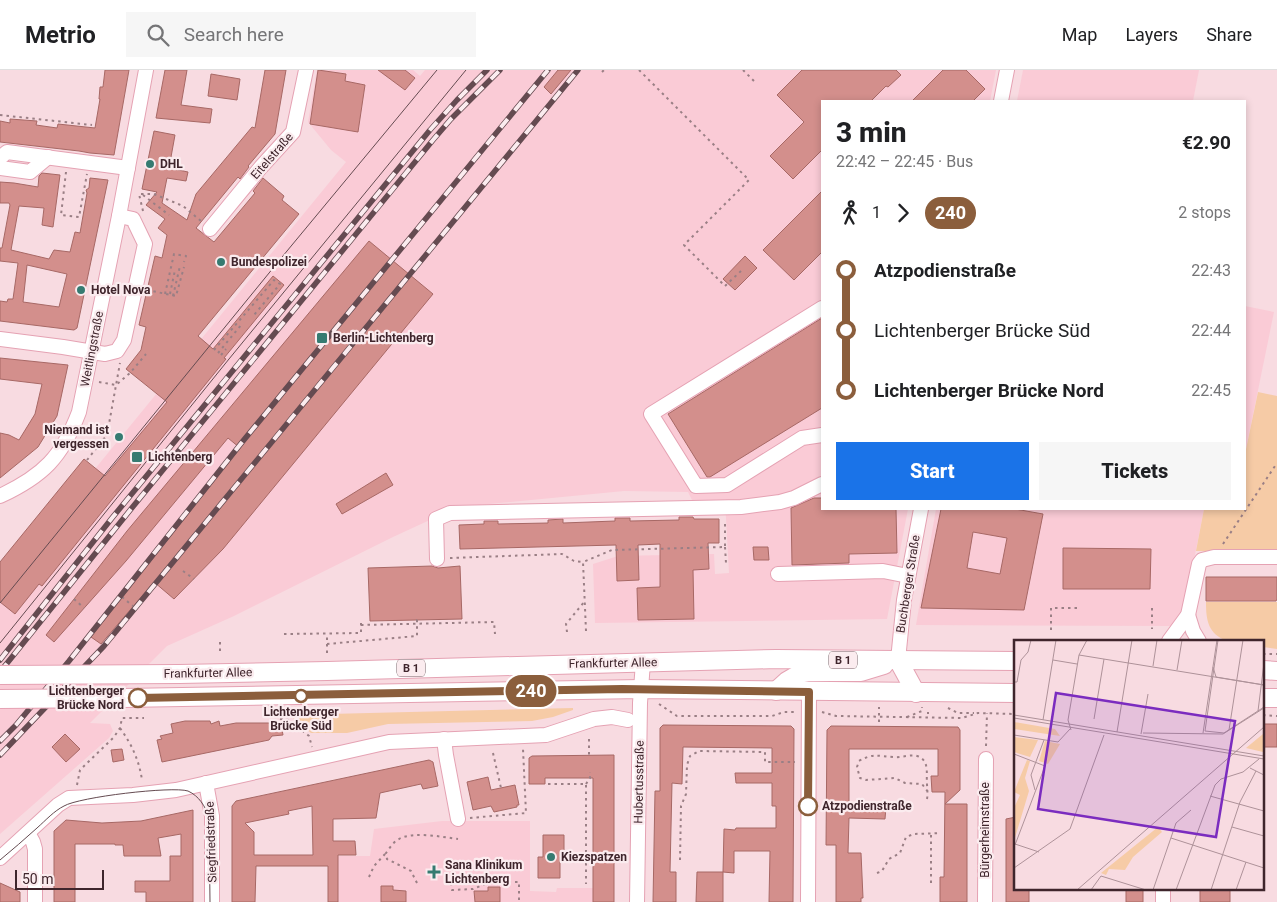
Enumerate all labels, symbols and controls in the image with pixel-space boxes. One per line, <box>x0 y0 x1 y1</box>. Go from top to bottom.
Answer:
search box <box>126 12 476 57</box>
text: Metrio <box>25 21 96 49</box>
icon: search <box>144 21 172 49</box>
text: Search here <box>184 23 284 46</box>
text: Map <box>1062 24 1097 45</box>
text: Layers <box>1125 24 1178 45</box>
text: Share <box>1206 24 1252 45</box>
text: 3 min <box>836 116 907 149</box>
street label: Eitelstraße <box>248 130 296 182</box>
text: €2.90 <box>1182 131 1231 154</box>
text: 22:42 – 22:45 · Bus <box>836 152 973 171</box>
place label: DHL <box>160 157 183 171</box>
marker: DHL <box>144 158 156 170</box>
icon: walk <box>836 199 864 227</box>
icon: forward <box>889 199 917 227</box>
text: 240 <box>935 202 966 223</box>
text: 1 <box>872 203 881 222</box>
text: 2 stops <box>1178 203 1231 222</box>
place label: Bundespolizei <box>231 255 307 269</box>
marker: Bundespolizei <box>215 256 227 268</box>
text: Atzpodienstraße <box>874 259 1016 282</box>
text: 22:43 <box>1191 261 1231 280</box>
place label: Hotel Nova <box>91 283 151 297</box>
marker: Hotel Nova <box>75 284 87 296</box>
street label: Weitlingstraße <box>78 310 106 388</box>
text: Lichtenberger Brücke Süd <box>874 319 1090 342</box>
text: 22:44 <box>1191 321 1231 340</box>
marker: Berlin-Lichtenberg <box>315 331 329 345</box>
place label: Berlin-Lichtenberg <box>333 331 434 345</box>
text: Lichtenberger Brücke Nord <box>874 379 1104 402</box>
text: 22:45 <box>1191 381 1231 400</box>
place label: Niemand ist vergessen <box>44 423 109 451</box>
marker: Niemand ist vergessen <box>113 431 125 443</box>
button: Start <box>836 442 1029 500</box>
button: Tickets <box>1039 442 1231 500</box>
marker: Lichtenberg <box>130 450 144 464</box>
place label: Lichtenberg <box>148 450 212 464</box>
street label: Buchberger Straße <box>893 534 923 634</box>
inset map <box>1014 640 1264 890</box>
road number: B 1 <box>829 652 857 668</box>
street label: Frankfurter Allee <box>569 655 657 671</box>
road number: B 1 <box>397 660 425 676</box>
street label: Frankfurter Allee <box>164 665 252 681</box>
line badge: 240 <box>502 675 560 707</box>
text: 240 <box>516 680 546 701</box>
place label: Lichtenberger Brücke Nord <box>49 684 125 712</box>
marker: Lichtenberger Brücke Nord <box>128 688 148 708</box>
marker: Lichtenberger Brücke Süd <box>294 689 308 703</box>
place label: Lichtenberger Brücke Süd <box>263 705 339 733</box>
street label: Hubertusstraße <box>631 740 647 824</box>
street label: Bürgerheimstraße <box>978 782 992 878</box>
marker: Atzpodienstraße <box>798 796 818 816</box>
place label: Atzpodienstraße <box>822 799 912 813</box>
street label: Siegfriedstraße <box>203 801 219 883</box>
place label: Kiezspatzen <box>561 850 627 864</box>
marker: Kiezspatzen <box>545 851 557 863</box>
place label: Sana Klinikum Lichtenberg <box>445 858 522 886</box>
marker: Sana Klinikum Lichtenberg <box>427 865 441 879</box>
scale bar <box>15 867 104 890</box>
text: 50 m <box>22 871 54 887</box>

